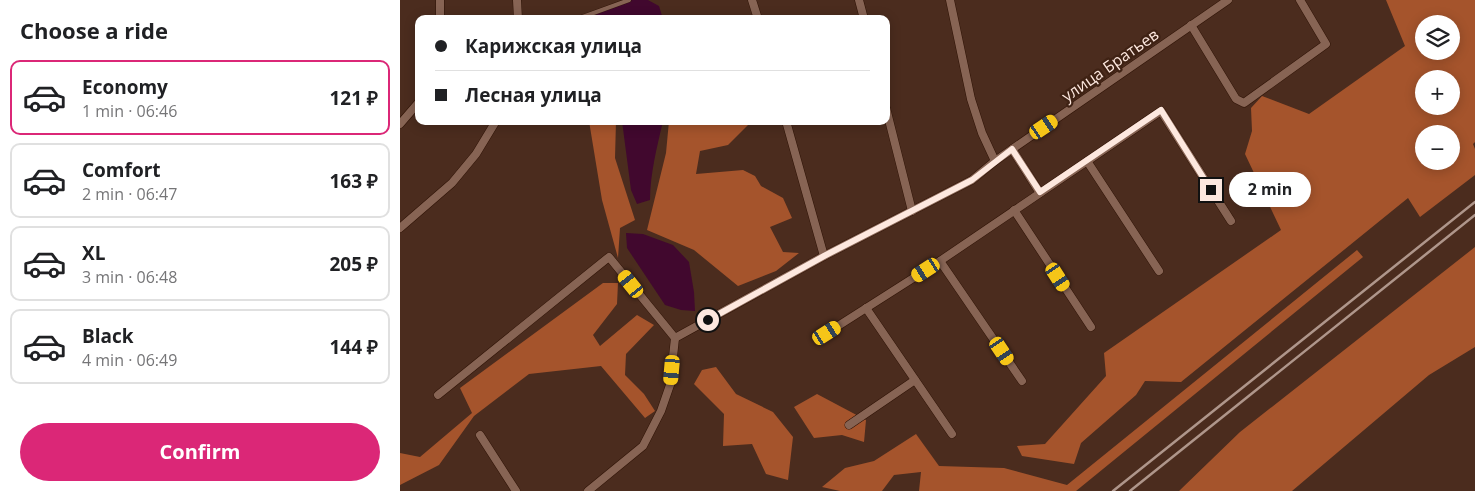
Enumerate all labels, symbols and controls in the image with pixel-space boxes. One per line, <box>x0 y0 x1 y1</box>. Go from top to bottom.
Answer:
text: Choose a ride <box>20 15 168 45</box>
map controls <box>1415 15 1460 170</box>
button: layers <box>1415 15 1460 60</box>
street label: улица Братьев <box>1057 23 1163 107</box>
text: Карижская улица <box>465 33 642 59</box>
button: + <box>1415 70 1460 115</box>
text: Economy <box>82 74 168 100</box>
icon: car <box>22 75 67 120</box>
text: Лесная улица <box>465 82 602 108</box>
text: 121 ₽ <box>329 85 378 111</box>
text: 1 min · 06:46 <box>82 100 177 122</box>
car <box>1027 112 1060 142</box>
button: − <box>1415 125 1460 170</box>
text: Comfort <box>82 157 161 183</box>
icon: car <box>22 158 67 203</box>
text: 163 ₽ <box>329 168 378 194</box>
callout: 2 min <box>1228 172 1311 208</box>
text: 2 min <box>1248 178 1292 200</box>
route end <box>1200 179 1222 201</box>
text: 2 min · 06:47 <box>82 183 177 205</box>
text: XL <box>82 240 105 266</box>
icon: car <box>22 241 67 286</box>
text: 205 ₽ <box>329 251 378 277</box>
car <box>909 256 942 284</box>
car <box>1043 260 1072 294</box>
text: 3 min · 06:48 <box>82 266 177 288</box>
car <box>615 268 646 300</box>
route start <box>697 309 719 331</box>
car <box>810 319 843 347</box>
text: Black <box>82 323 134 349</box>
icon: car <box>22 324 67 369</box>
text: 144 ₽ <box>329 334 378 360</box>
car <box>987 334 1016 368</box>
text: 4 min · 06:49 <box>82 349 177 371</box>
car <box>663 354 680 386</box>
button: Confirm <box>20 423 380 481</box>

